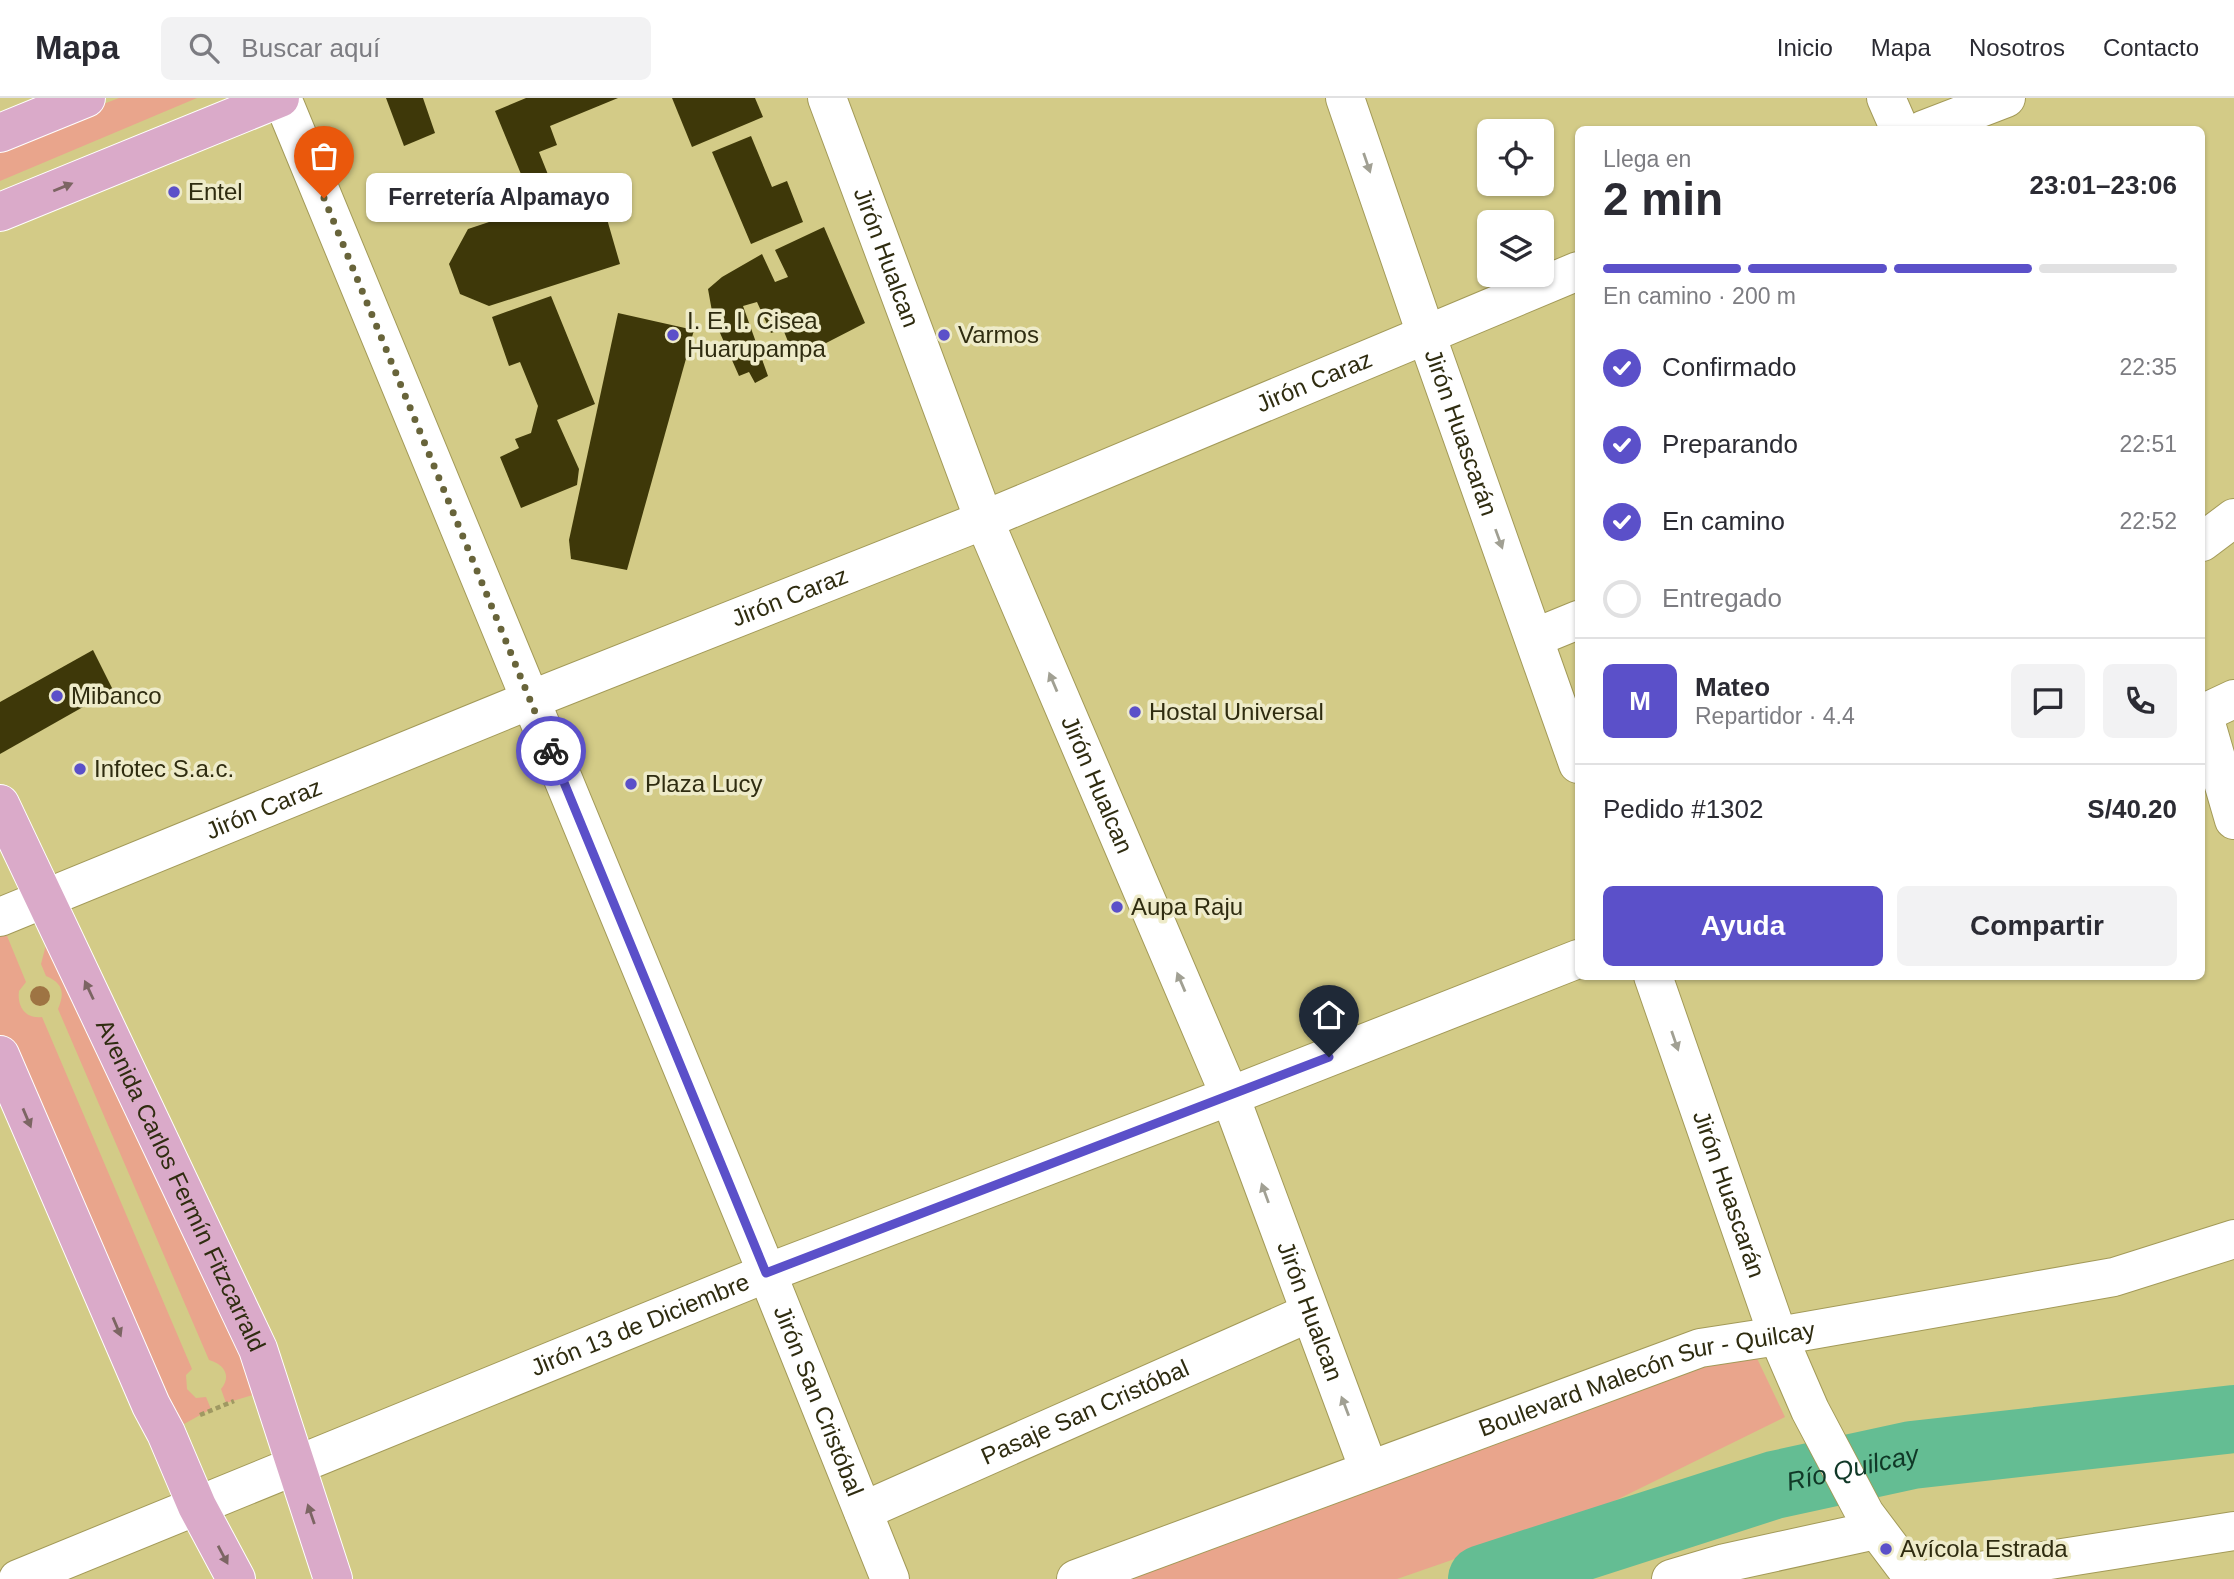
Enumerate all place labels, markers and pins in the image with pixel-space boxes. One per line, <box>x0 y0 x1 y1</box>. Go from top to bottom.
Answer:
pin <box>294 126 354 198</box>
callout: Ferretería Alpamayo <box>366 174 632 222</box>
place label: Entel <box>188 178 243 205</box>
marker: Entel <box>166 184 182 200</box>
place label: I. E. I. Cisea Huarupampa <box>687 307 826 362</box>
place label: Varmos <box>958 321 1039 348</box>
marker: I. E. I. Cisea Huarupampa <box>665 327 681 343</box>
marker: Varmos <box>936 327 952 343</box>
place label: Mibanco <box>71 682 162 709</box>
marker: Mibanco <box>49 688 65 704</box>
place label: Hostal Universal <box>1149 698 1324 725</box>
marker: Hostal Universal <box>1127 704 1143 720</box>
place label: Infotec S.a.c. <box>94 755 234 782</box>
marker: Infotec S.a.c. <box>72 761 88 777</box>
place label: Plaza Lucy <box>645 770 762 797</box>
marker: Plaza Lucy <box>623 776 639 792</box>
place label: Aupa Raju <box>1131 893 1243 920</box>
marker: Aupa Raju <box>1109 899 1125 915</box>
pin <box>1299 985 1359 1057</box>
place label: Avícola Estrada <box>1900 1535 2068 1562</box>
marker: Avícola Estrada <box>1878 1541 1894 1557</box>

